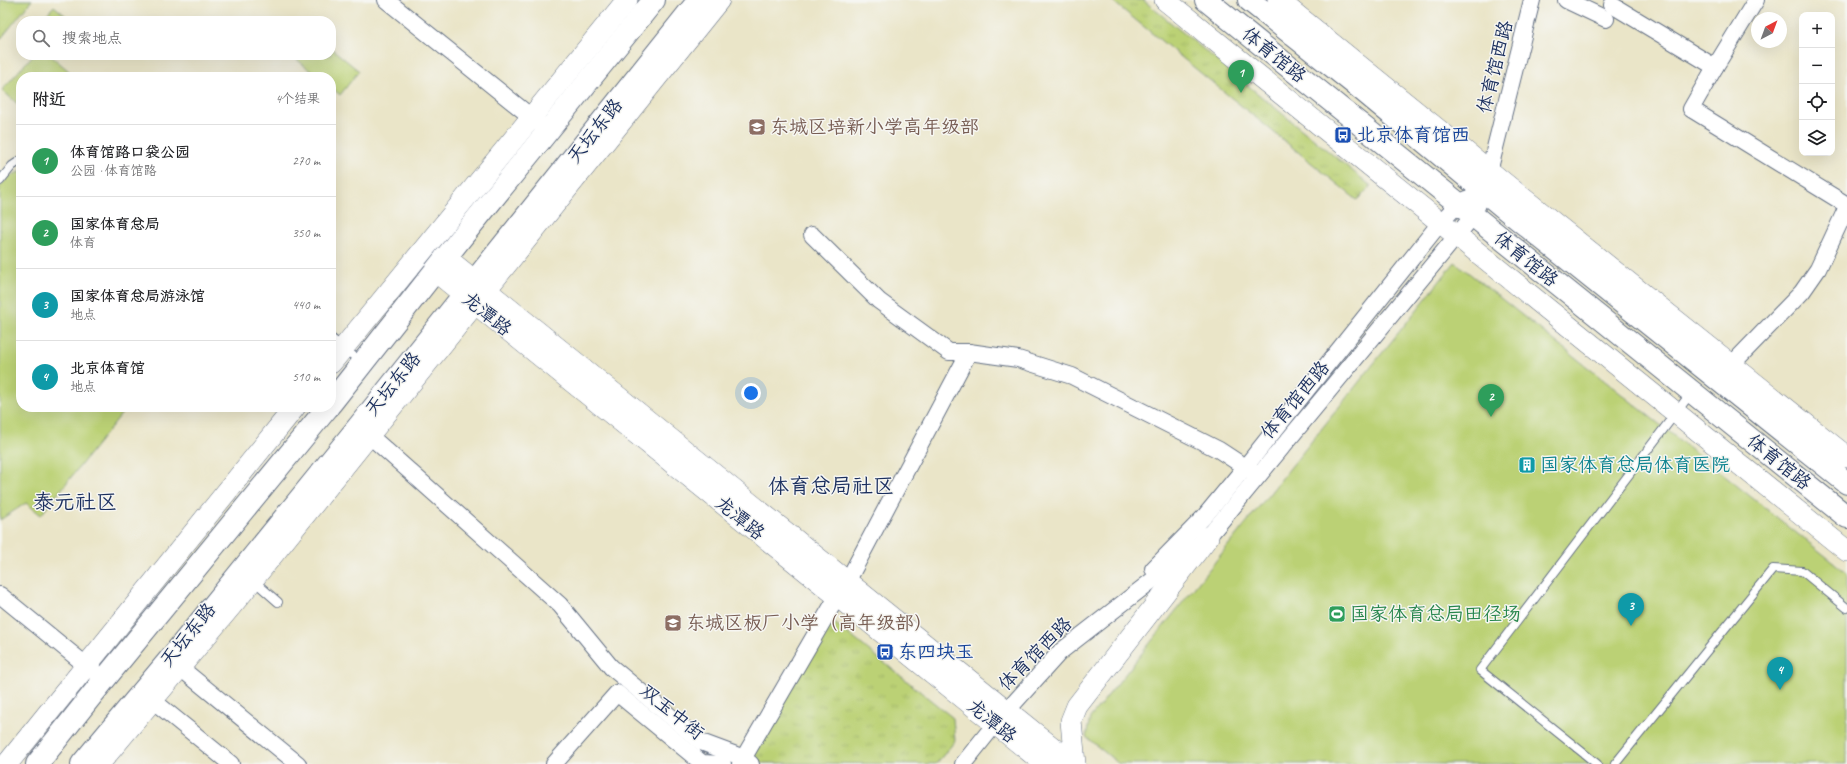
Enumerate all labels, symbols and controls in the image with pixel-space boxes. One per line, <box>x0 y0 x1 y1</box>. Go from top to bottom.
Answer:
north arrow <box>1751 12 1787 48</box>
map controls <box>1799 12 1835 156</box>
button: + <box>1799 12 1835 48</box>
search box <box>16 16 336 60</box>
street label: 体育馆西路 <box>1472 18 1518 116</box>
street label: 体育馆路 <box>1237 22 1311 88</box>
icon: search <box>30 27 52 49</box>
text: 搜索地点 <box>62 29 122 48</box>
button: − <box>1799 48 1835 84</box>
pin: 1 <box>1228 60 1254 93</box>
button: locate <box>1799 84 1835 120</box>
text: 附近 <box>32 89 66 110</box>
text: 4个结果 <box>275 91 320 107</box>
street label: 天坛东路 <box>562 94 628 168</box>
place label: 东城区培新小学高年级部 <box>770 115 979 139</box>
school or university icon: 东城区培新小学高年级部 <box>747 117 767 137</box>
button: layers <box>1799 120 1835 156</box>
place label: 北京体育馆西 <box>1356 123 1470 147</box>
bus stop icon: 北京体育馆西 <box>1333 125 1353 145</box>
text: 体育馆路口袋公园 <box>70 143 190 162</box>
text: 1 <box>42 153 48 169</box>
text: 270 m <box>292 153 320 169</box>
text: 公园 · 体育馆路 <box>70 163 157 179</box>
text: 国家体育总局 <box>70 215 160 234</box>
text: 2 <box>42 225 48 241</box>
text: 350 m <box>292 225 320 241</box>
street label: 体育馆路 <box>1489 226 1563 292</box>
text: 体育 <box>70 235 96 251</box>
text: 国家体育总局游泳馆 <box>70 287 205 306</box>
street label: 龙潭路 <box>457 287 517 341</box>
text: 3 <box>42 297 48 313</box>
text: 440 m <box>292 297 320 313</box>
text: 地点 <box>70 307 96 323</box>
street label: 天坛东路 <box>360 347 426 421</box>
street label: 体育馆西路 <box>1255 356 1335 444</box>
text: 北京体育馆 <box>70 359 145 378</box>
text: 4 <box>42 369 48 385</box>
text: 510 m <box>292 369 320 385</box>
text: 地点 <box>70 379 96 395</box>
your location <box>741 383 761 403</box>
pin: 2 <box>1478 384 1504 417</box>
street label: 体育馆路 <box>1742 429 1816 495</box>
place label: 国家体育总局体育医院 <box>1540 453 1730 477</box>
building icon: 国家体育总局体育医院 <box>1517 455 1537 475</box>
district label: 体育总局社区 <box>768 473 894 499</box>
district label: 泰元社区 <box>33 489 117 515</box>
street label: 龙潭路 <box>710 491 770 545</box>
pin: 3 <box>1618 593 1644 626</box>
street label: 天坛东路 <box>155 598 221 672</box>
place label: 国家体育总局田径场 <box>1350 602 1521 626</box>
sports icon: 国家体育总局田径场 <box>1327 604 1347 624</box>
place label: 东城区板厂小学（高年级部） <box>686 611 933 635</box>
street label: 体育馆西路 <box>993 612 1077 696</box>
school or university icon: 东城区板厂小学（高年级部） <box>663 613 683 633</box>
place label: 东四块玉 <box>898 640 974 664</box>
bus stop icon: 东四块玉 <box>875 642 895 662</box>
pin: 4 <box>1767 657 1793 690</box>
street label: 双玉中街 <box>635 679 709 745</box>
street label: 龙潭路 <box>962 694 1022 748</box>

